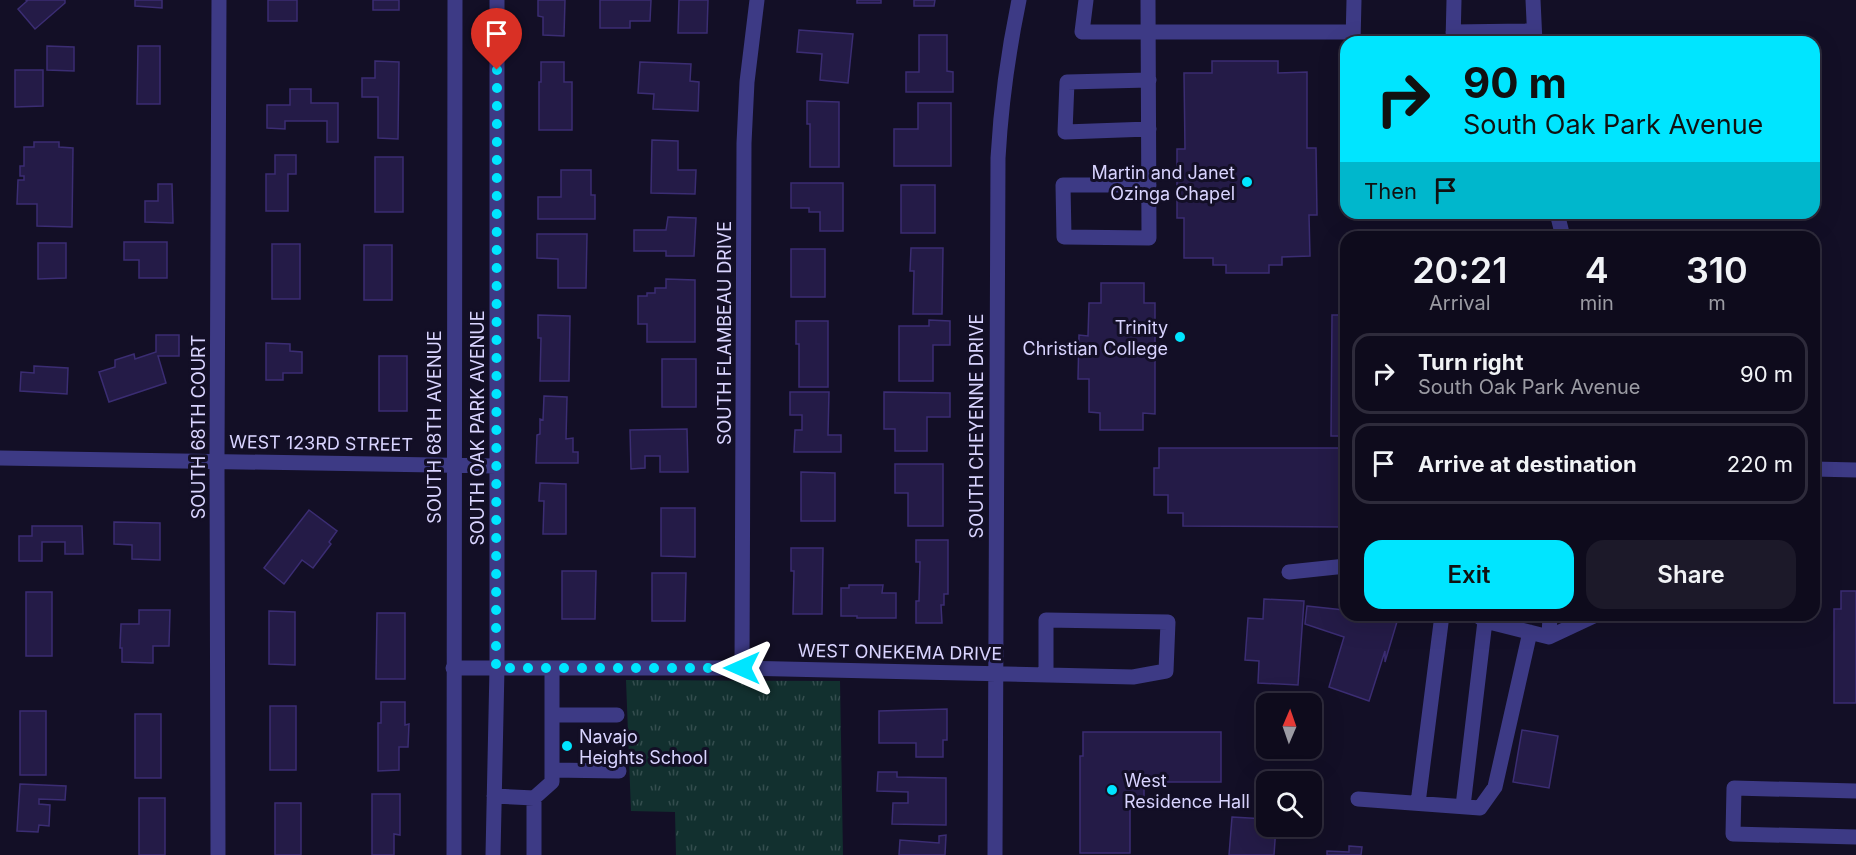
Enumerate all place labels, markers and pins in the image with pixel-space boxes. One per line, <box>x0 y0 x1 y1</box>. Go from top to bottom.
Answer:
pin <box>471 8 522 70</box>
place label: Martin and Janet Ozinga Chapel <box>1091 162 1235 204</box>
marker: Martin and Janet Ozinga Chapel <box>1240 175 1254 189</box>
place label: Trinity Christian College <box>1023 317 1168 359</box>
marker: Trinity Christian College <box>1173 330 1187 344</box>
place label: Navajo Heights School <box>579 726 708 768</box>
marker: Navajo Heights School <box>560 739 574 753</box>
place label: West Residence Hall <box>1124 770 1250 812</box>
marker: West Residence Hall <box>1105 783 1119 797</box>

